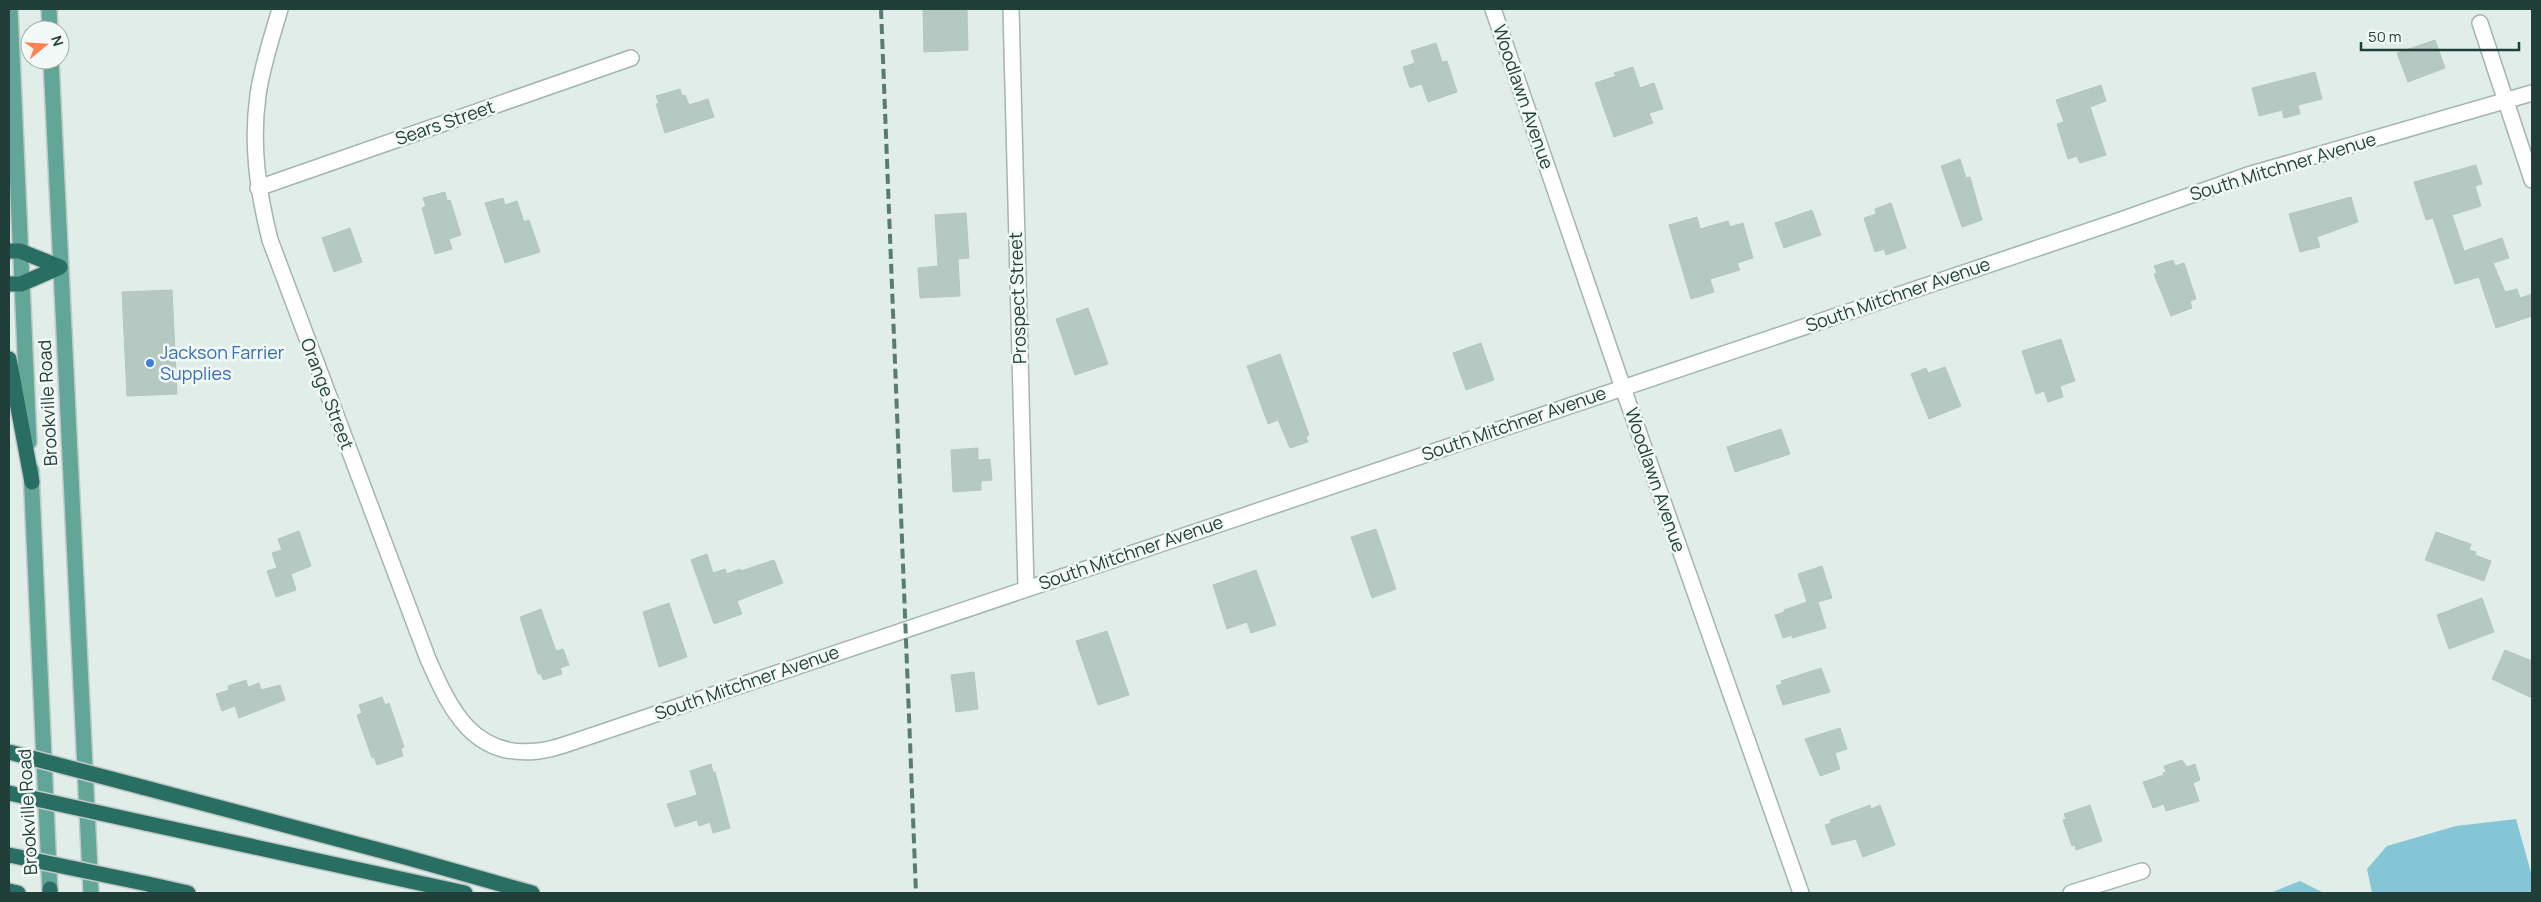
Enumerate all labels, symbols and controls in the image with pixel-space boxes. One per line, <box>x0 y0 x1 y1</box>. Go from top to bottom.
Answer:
north arrow <box>20 20 70 70</box>
scale bar <box>2361 20 2518 52</box>
street label: Woodlawn Avenue <box>1488 21 1560 172</box>
text: 50 m <box>2368 26 2402 47</box>
text: N <box>47 33 68 49</box>
street label: Sears Street <box>392 94 498 150</box>
street label: South Mitchner Avenue <box>2187 126 2379 206</box>
street label: Prospect Street <box>1003 232 1031 364</box>
street label: South Mitchner Avenue <box>1802 251 1993 337</box>
street label: Orange Street <box>296 334 360 453</box>
street label: Brookville Road <box>32 339 62 467</box>
place label: Jackson Farrier Supplies <box>160 340 285 385</box>
marker: Jackson Farrier Supplies <box>144 357 156 369</box>
street label: South Mitchner Avenue <box>1418 380 1609 466</box>
street label: Woodlawn Avenue <box>1620 404 1692 555</box>
street label: South Mitchner Avenue <box>1035 509 1226 595</box>
street label: South Mitchner Avenue <box>651 639 842 725</box>
street label: Brookville Road <box>12 748 42 876</box>

